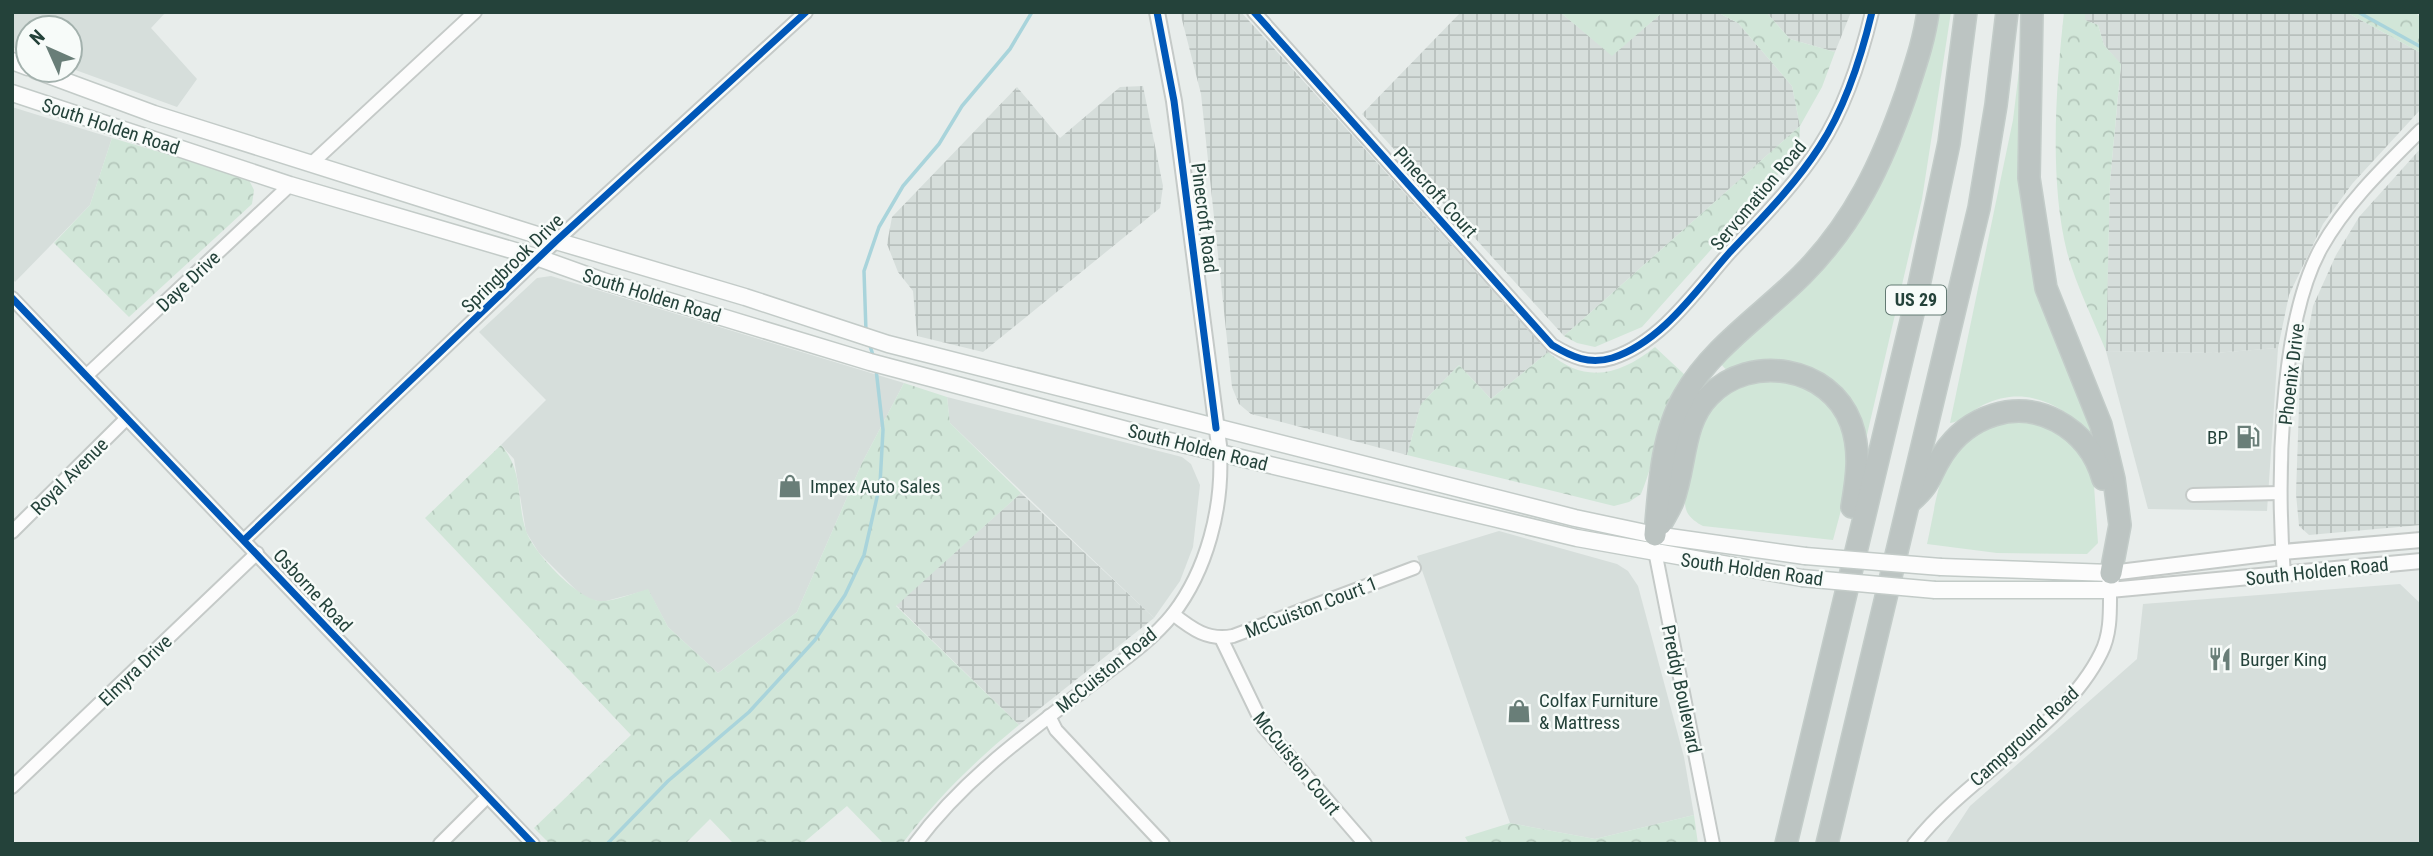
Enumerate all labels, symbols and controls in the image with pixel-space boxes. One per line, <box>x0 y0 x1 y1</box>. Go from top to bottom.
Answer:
north arrow <box>14 14 84 84</box>
text: N <box>25 25 50 50</box>
street label: South Holden Road <box>39 93 183 160</box>
street label: Servomation Road <box>1706 135 1811 255</box>
street label: Pinecroft Court <box>1389 142 1482 242</box>
street label: Pinecroft Road <box>1186 162 1223 275</box>
street label: Springbrook Drive <box>457 209 568 318</box>
street label: Daye Drive <box>152 246 225 317</box>
street label: South Holden Road <box>580 264 724 327</box>
road number: US 29 <box>1886 286 1946 314</box>
street label: Phoenix Drive <box>2274 322 2309 426</box>
street label: South Holden Road <box>1125 419 1270 476</box>
fuel station icon: BP <box>2234 423 2262 451</box>
place label: BP <box>2207 426 2228 449</box>
street label: Royal Avenue <box>26 433 113 520</box>
shop icon: Impex Auto Sales <box>776 472 804 500</box>
place label: Impex Auto Sales <box>810 475 940 498</box>
street label: Osborne Road <box>268 544 357 637</box>
street label: South Holden Road <box>1679 548 1825 591</box>
street label: South Holden Road <box>2245 553 2390 590</box>
street label: McCuiston Court 1 <box>1242 572 1381 643</box>
street label: McCuiston Road <box>1051 623 1161 718</box>
street label: Preddy Boulevard <box>1657 623 1706 755</box>
street label: Elmyra Drive <box>94 630 177 711</box>
restaurant icon: Burger King <box>2206 645 2234 673</box>
place label: Burger King <box>2240 648 2327 671</box>
street label: Campground Road <box>1965 682 2083 791</box>
place label: Colfax Furniture & Mattress <box>1539 689 1658 734</box>
shop icon: Colfax Furniture & Mattress <box>1505 697 1533 725</box>
street label: McCuiston Court <box>1248 707 1345 820</box>

